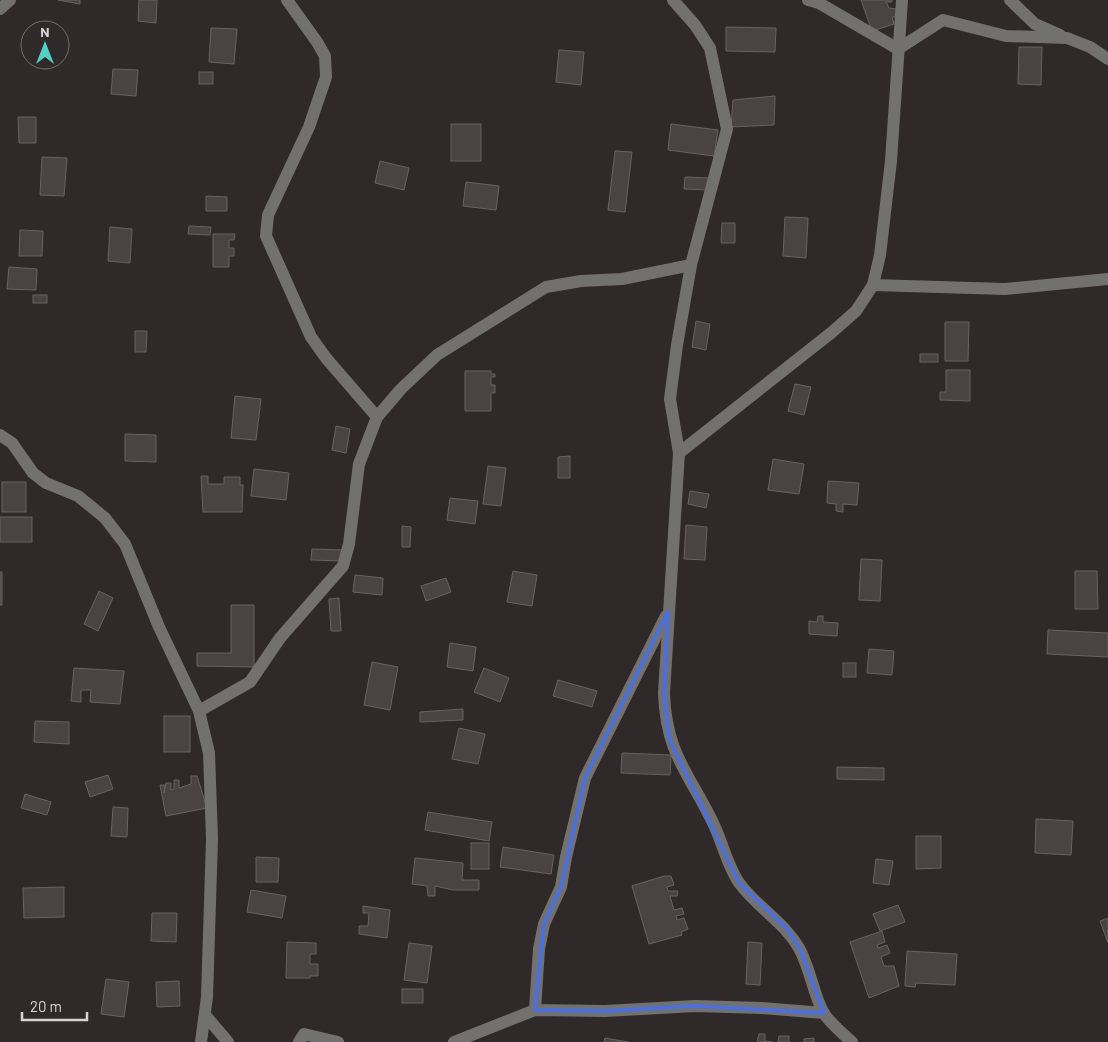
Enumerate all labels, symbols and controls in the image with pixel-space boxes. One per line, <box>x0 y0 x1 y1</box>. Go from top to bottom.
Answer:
north arrow <box>20 20 70 70</box>
text: N <box>40 23 50 40</box>
scale bar <box>22 990 88 1022</box>
text: 20 m <box>30 997 62 1015</box>

